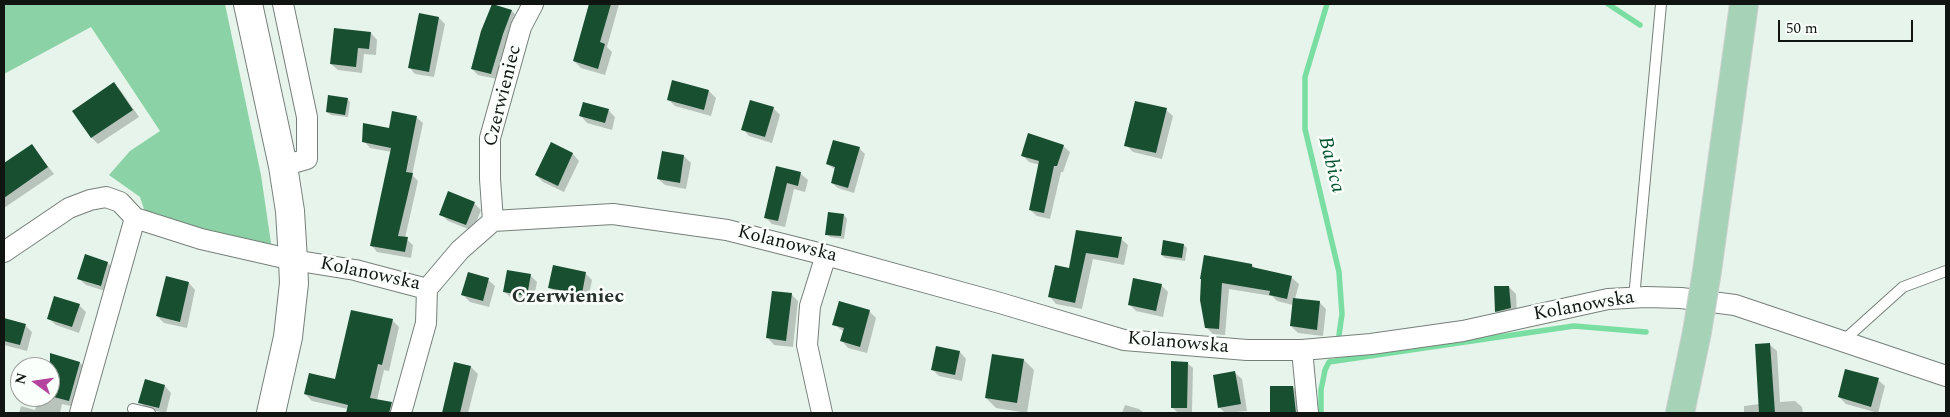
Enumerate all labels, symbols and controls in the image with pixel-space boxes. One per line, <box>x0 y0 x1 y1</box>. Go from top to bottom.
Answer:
scale bar <box>1780 10 1915 42</box>
text: 50 m <box>1786 17 1818 40</box>
street label: Czerwieniec <box>480 43 528 149</box>
water label: Babica <box>1311 134 1349 196</box>
street label: Kolanowska <box>735 222 839 268</box>
street label: Kolanowska <box>318 253 422 297</box>
district label: Czerwieniec <box>512 286 624 310</box>
street label: Kolanowska <box>1532 287 1636 327</box>
street label: Kolanowska <box>1126 328 1230 360</box>
north arrow <box>10 357 60 407</box>
text: N <box>9 370 33 387</box>

